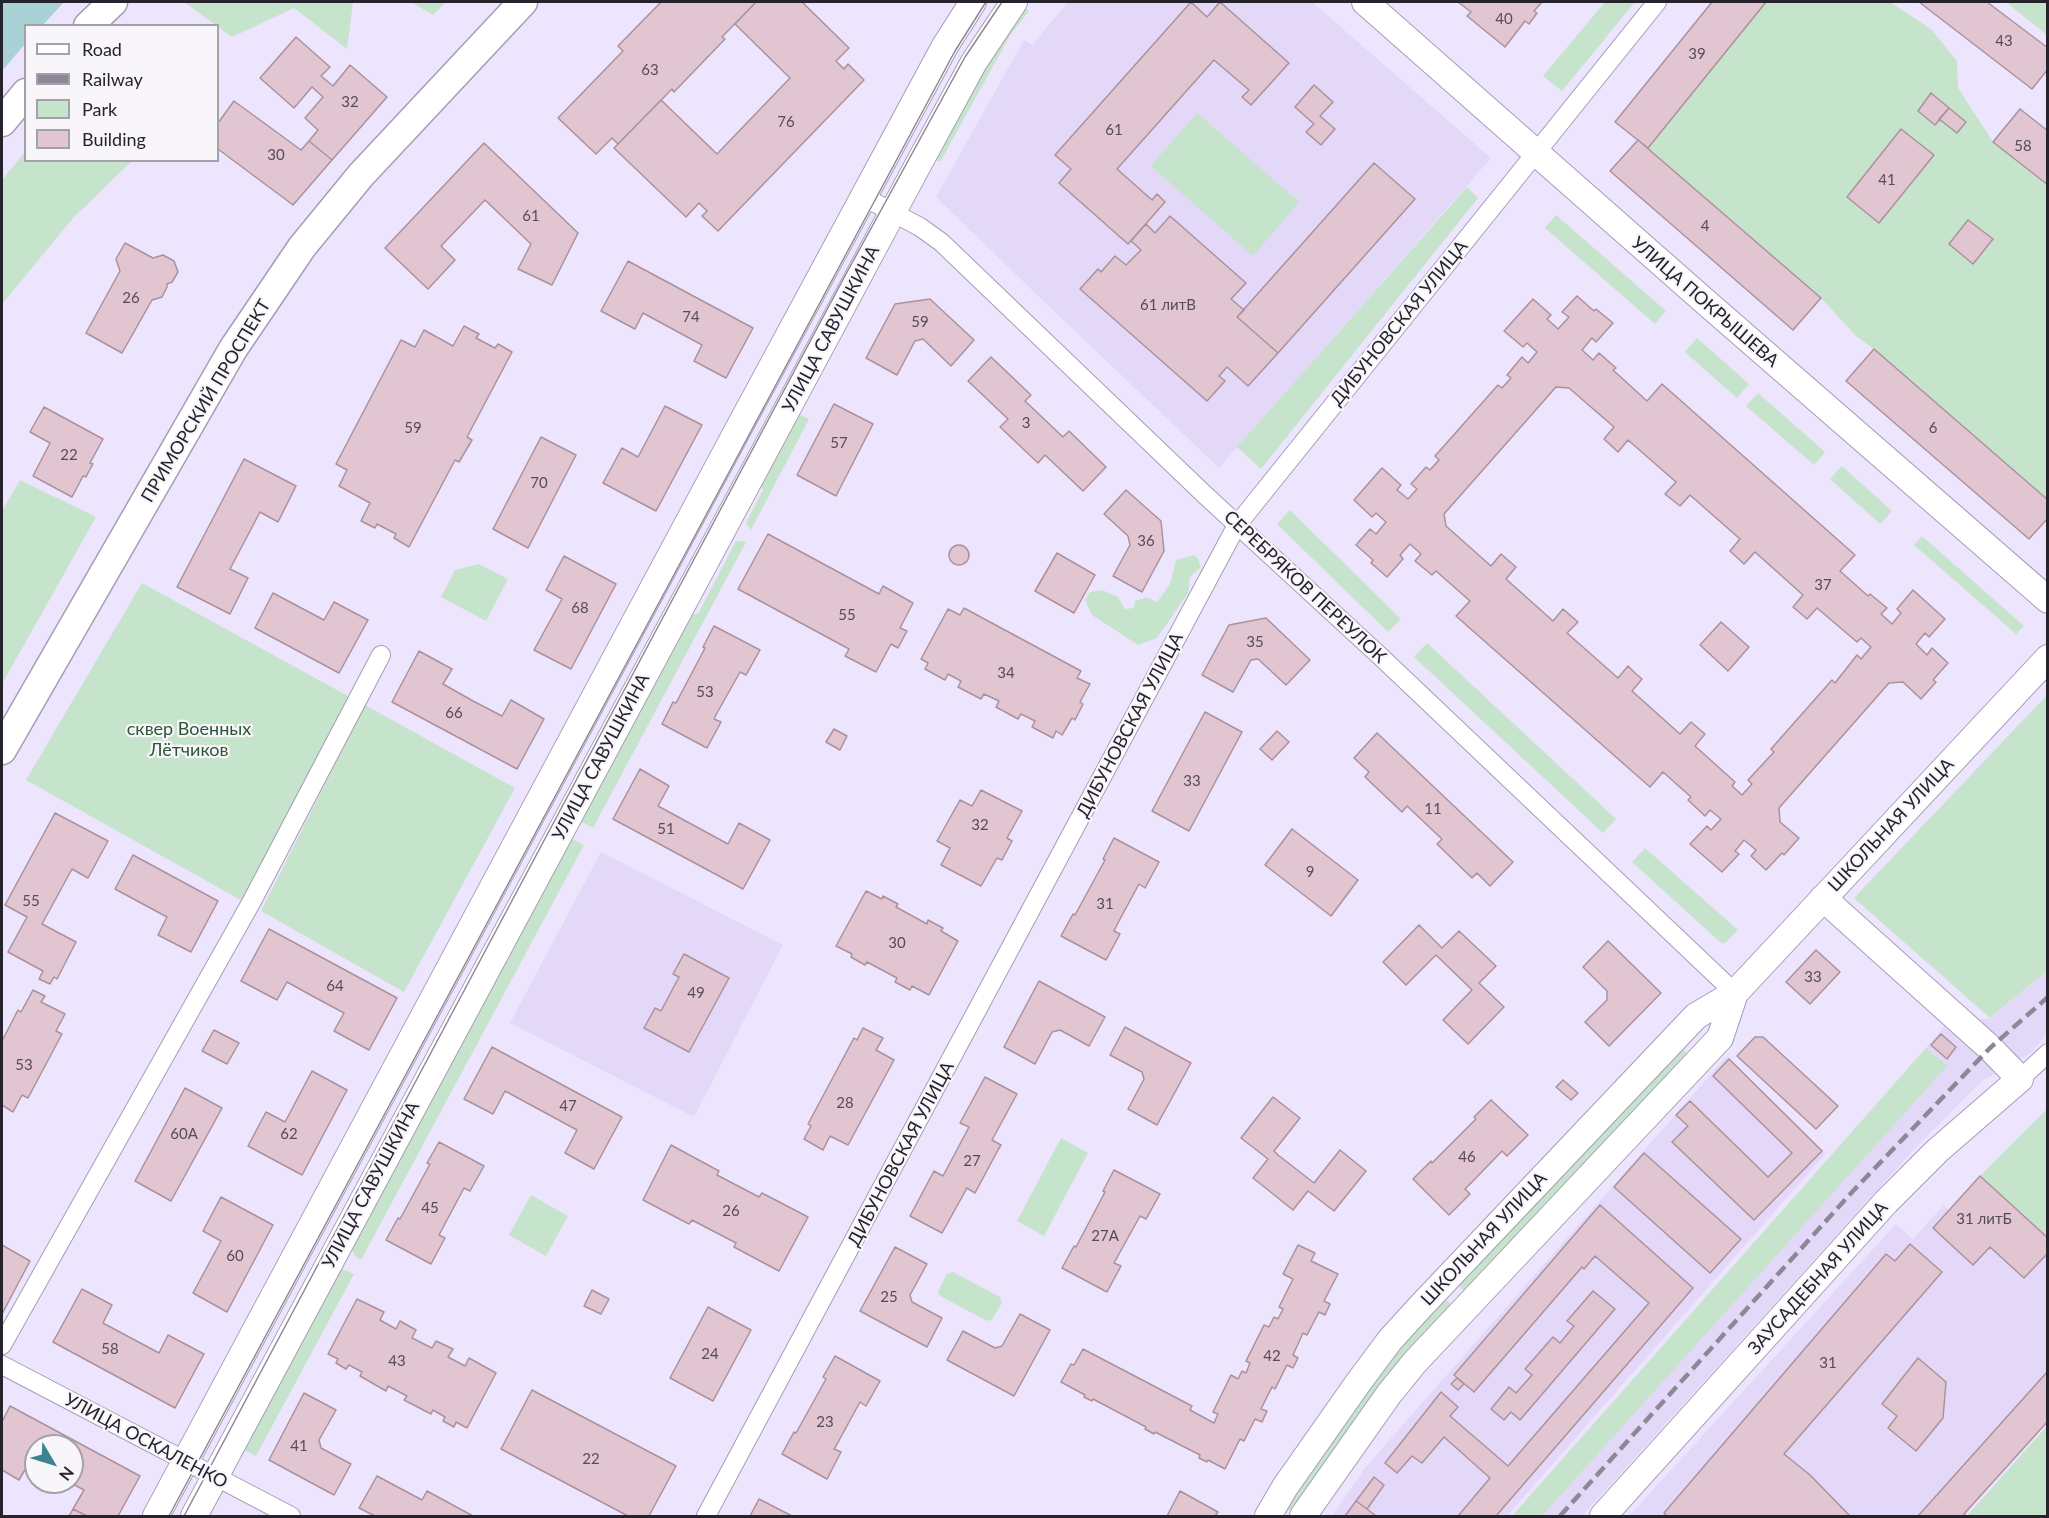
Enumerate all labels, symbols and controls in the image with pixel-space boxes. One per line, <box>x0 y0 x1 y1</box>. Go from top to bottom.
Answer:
house number: 40 <box>1495 10 1513 28</box>
legend <box>24 24 219 162</box>
house number: 43 <box>1995 32 2013 50</box>
text: Road <box>82 38 122 60</box>
house number: 39 <box>1688 45 1706 63</box>
house number: 63 <box>641 61 659 79</box>
text: Railway <box>82 68 143 90</box>
house number: 32 <box>341 93 359 111</box>
text: Park <box>82 98 117 120</box>
house number: 76 <box>777 113 795 131</box>
house number: 61 <box>1105 121 1123 139</box>
text: Building <box>82 128 146 150</box>
house number: 58 <box>2014 137 2032 155</box>
house number: 30 <box>267 146 285 164</box>
house number: 41 <box>1878 171 1896 189</box>
house number: 61 <box>522 207 540 225</box>
house number: 4 <box>1701 217 1709 235</box>
street label: УЛИЦА ПОКРЫШЕВА <box>1627 232 1783 372</box>
street label: ДИБУНОВСКАЯ УЛИЦА <box>1326 236 1472 410</box>
street label: УЛИЦА САВУШКИНА <box>778 242 884 416</box>
house number: 26 <box>122 289 140 307</box>
street label: ПРИМОРСКИЙ ПРОСПЕКТ <box>137 296 275 506</box>
house number: 61 литВ <box>1140 296 1196 314</box>
house number: 74 <box>682 308 700 326</box>
house number: 59 <box>911 313 929 331</box>
house number: 3 <box>1022 414 1030 432</box>
house number: 59 <box>404 419 422 437</box>
house number: 6 <box>1929 419 1937 437</box>
house number: 57 <box>830 434 848 452</box>
house number: 22 <box>60 446 78 464</box>
house number: 70 <box>530 474 548 492</box>
street label: СЕРЕБРЯКОВ ПЕРЕУЛОК <box>1219 506 1391 668</box>
house number: 36 <box>1137 532 1155 550</box>
house number: 37 <box>1814 576 1832 594</box>
house number: 68 <box>571 599 589 617</box>
house number: 55 <box>838 606 856 624</box>
street label: ДИБУНОВСКАЯ УЛИЦА <box>1072 629 1188 821</box>
house number: 35 <box>1246 633 1264 651</box>
house number: 34 <box>997 664 1015 682</box>
street label: УЛИЦА САВУШКИНА <box>548 670 654 844</box>
house number: 53 <box>696 683 714 701</box>
house number: 66 <box>445 704 463 722</box>
park label: сквер Военных Лётчиков <box>127 718 251 760</box>
street label: ШКОЛЬНАЯ УЛИЦА <box>1824 754 1958 896</box>
house number: 33 <box>1183 772 1201 790</box>
house number: 11 <box>1424 800 1442 818</box>
house number: 32 <box>971 816 989 834</box>
house number: 51 <box>657 820 675 838</box>
house number: 9 <box>1306 863 1314 881</box>
house number: 55 <box>22 892 40 910</box>
house number: 31 <box>1096 895 1114 913</box>
house number: 30 <box>888 934 906 952</box>
house number: 33 <box>1804 968 1822 986</box>
house number: 64 <box>326 977 344 995</box>
house number: 49 <box>687 984 705 1002</box>
house number: 53 <box>15 1056 33 1074</box>
street label: ДИБУНОВСКАЯ УЛИЦА <box>843 1058 959 1250</box>
house number: 28 <box>836 1094 854 1112</box>
house number: 47 <box>559 1097 577 1115</box>
street label: УЛИЦА САВУШКИНА <box>318 1098 424 1272</box>
house number: 60А <box>170 1125 198 1143</box>
house number: 62 <box>280 1125 298 1143</box>
house number: 46 <box>1458 1148 1476 1166</box>
house number: 27 <box>963 1152 981 1170</box>
street label: ШКОЛЬНАЯ УЛИЦА <box>1417 1168 1551 1310</box>
street label: ЗАУСАДЕБНАЯ УЛИЦА <box>1744 1197 1892 1359</box>
house number: 45 <box>421 1199 439 1217</box>
house number: 26 <box>722 1202 740 1220</box>
house number: 31 литБ <box>1956 1210 2012 1228</box>
house number: 27А <box>1091 1227 1119 1245</box>
house number: 60 <box>226 1247 244 1265</box>
house number: 25 <box>880 1288 898 1306</box>
house number: 58 <box>101 1340 119 1358</box>
house number: 24 <box>701 1345 719 1363</box>
house number: 42 <box>1263 1347 1281 1365</box>
house number: 43 <box>388 1352 406 1370</box>
house number: 31 <box>1819 1354 1837 1372</box>
street label: УЛИЦА ОСКАЛЕНКО <box>61 1389 231 1493</box>
house number: 23 <box>816 1413 834 1431</box>
north arrow <box>24 1434 84 1494</box>
house number: 41 <box>290 1437 308 1455</box>
house number: 22 <box>582 1450 600 1468</box>
text: N <box>56 1463 78 1485</box>

